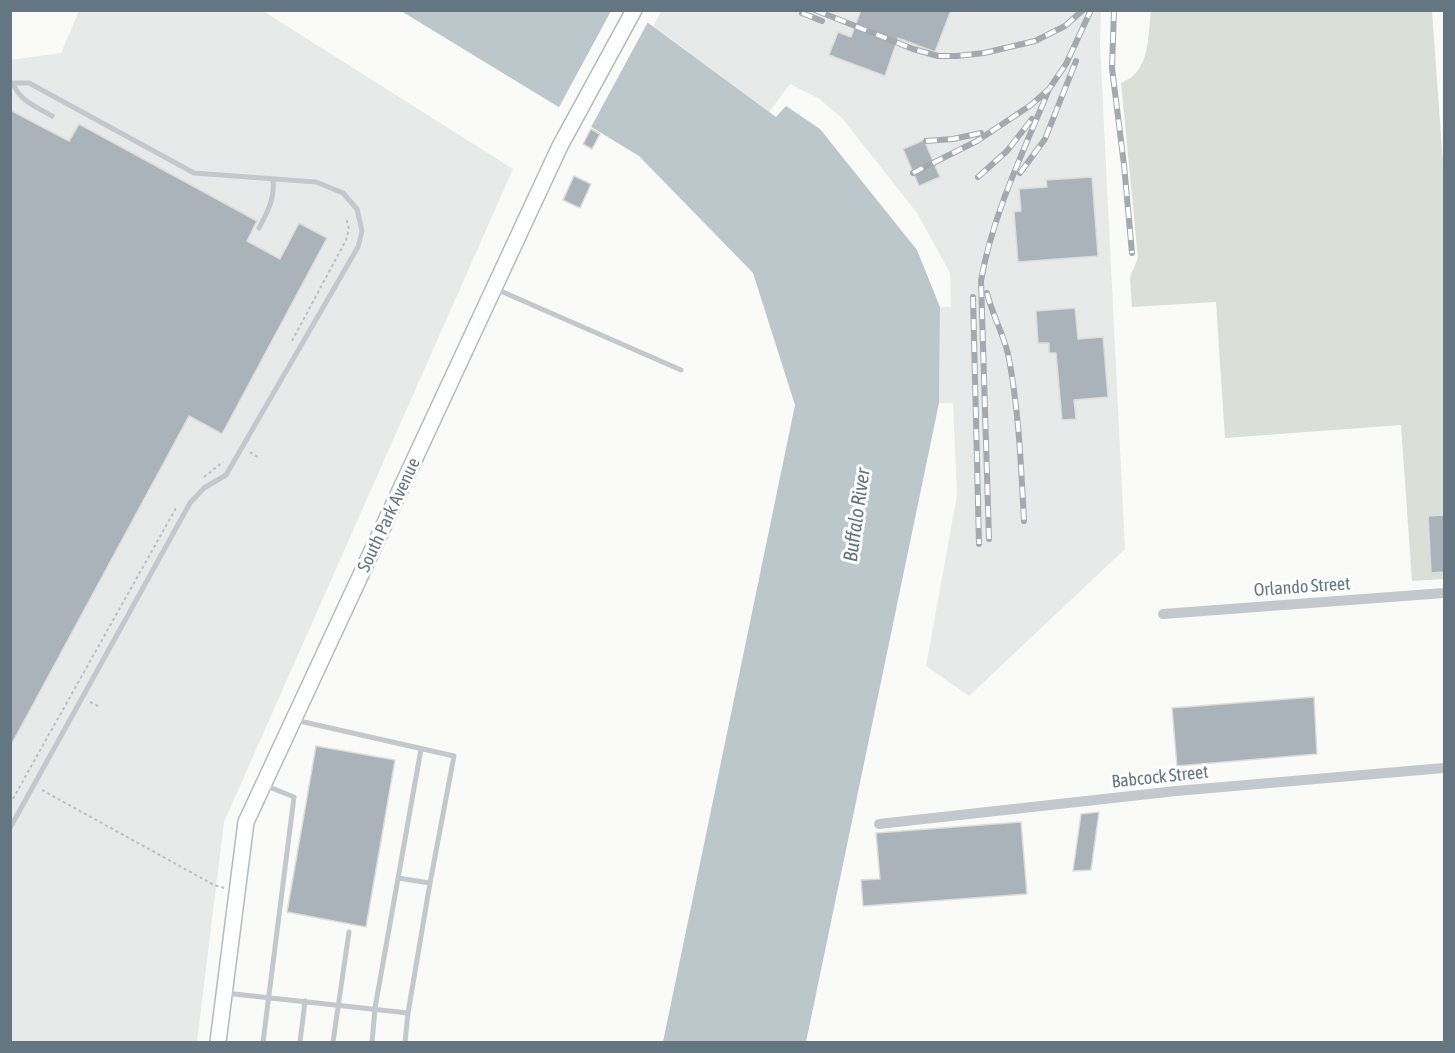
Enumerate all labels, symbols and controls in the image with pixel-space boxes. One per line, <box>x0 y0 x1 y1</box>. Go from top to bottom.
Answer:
street label: South Park Avenue <box>353 454 425 576</box>
water label: Buffalo River <box>839 467 875 563</box>
street label: Orlando Street <box>1253 573 1351 601</box>
street label: Babcock Street <box>1111 761 1209 793</box>

